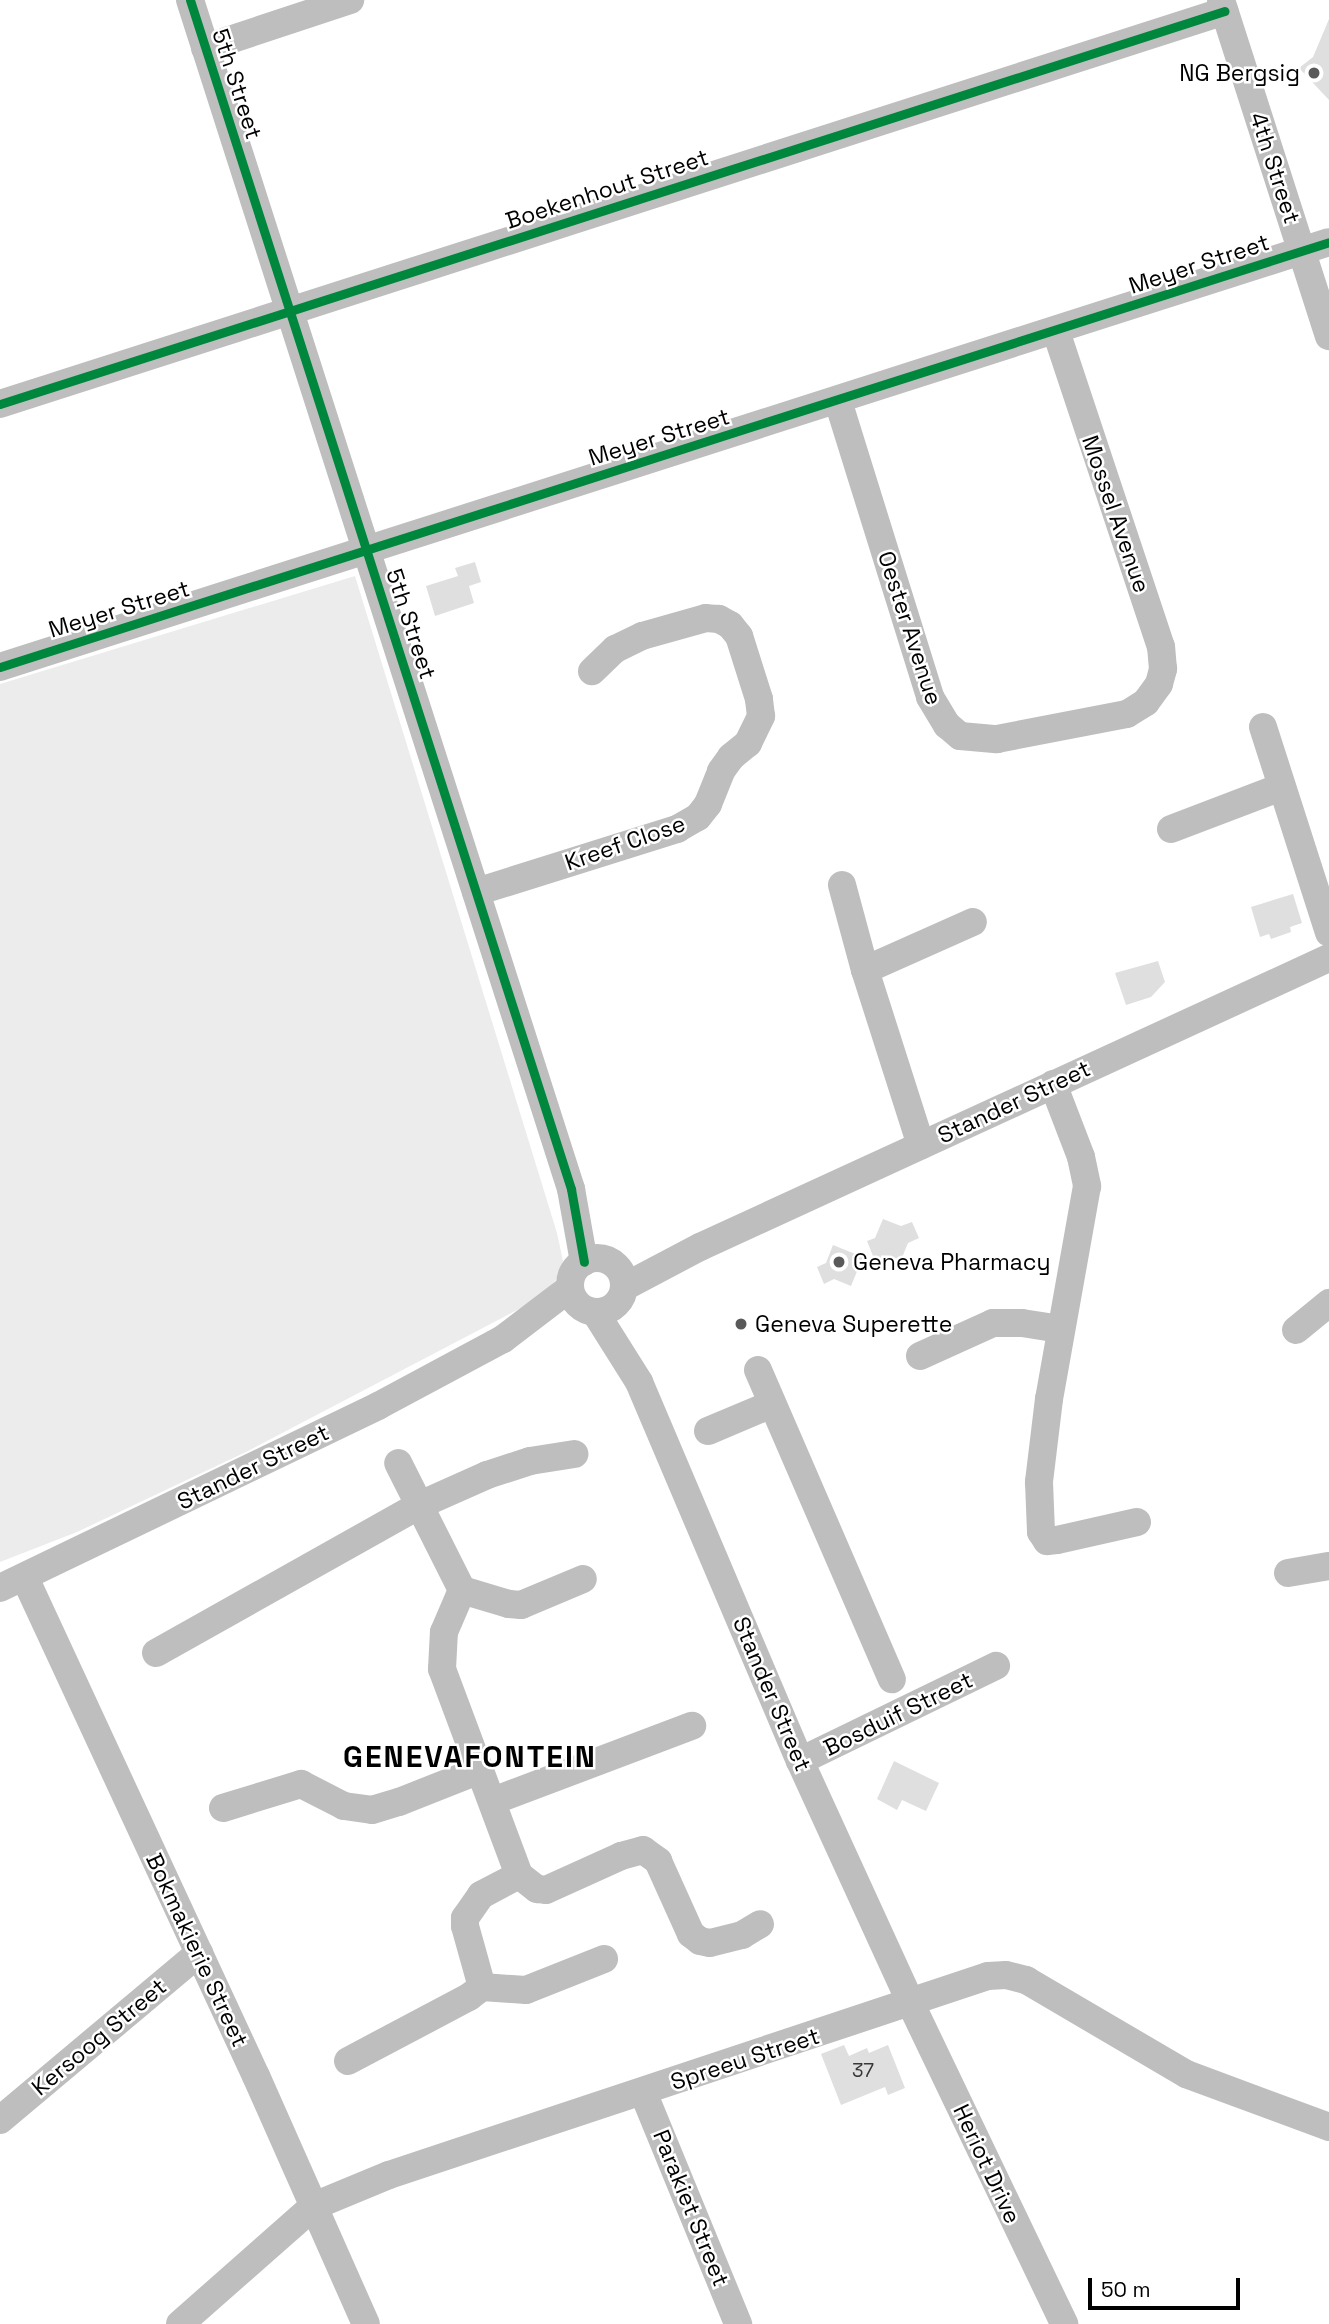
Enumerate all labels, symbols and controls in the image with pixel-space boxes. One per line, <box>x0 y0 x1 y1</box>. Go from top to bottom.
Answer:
street label: 5th Street <box>206 25 268 143</box>
place label: NG Bergsig <box>1179 59 1300 87</box>
marker: NG Bergsig <box>1306 65 1322 81</box>
street label: 4th Street <box>1244 109 1306 227</box>
street label: Boekenhout Street <box>502 143 712 235</box>
street label: Meyer Street <box>1125 228 1273 300</box>
street label: Meyer Street <box>585 402 733 472</box>
street label: Mossel Avenue <box>1076 432 1156 596</box>
street label: Oester Avenue <box>872 547 948 709</box>
street label: 5th Street <box>380 565 442 683</box>
street label: Meyer Street <box>45 574 193 644</box>
street label: Kreef Close <box>561 810 689 876</box>
street label: Stander Street <box>933 1055 1095 1149</box>
place label: Geneva Pharmacy <box>853 1248 1051 1276</box>
marker: Geneva Pharmacy <box>831 1254 847 1270</box>
place label: Geneva Superette <box>755 1310 952 1338</box>
marker: Geneva Superette <box>733 1316 749 1332</box>
street label: Stander Street <box>173 1418 333 1516</box>
street label: Stander Street <box>727 1613 817 1775</box>
street label: Bosduif Street <box>819 1666 977 1762</box>
district label: GENEVAFONTEIN <box>345 1739 595 1775</box>
street label: Bokmakierie Street <box>140 1849 254 2051</box>
street label: Kersoog Street <box>26 1973 172 2101</box>
street label: Spreeu Street <box>667 2022 823 2096</box>
house number: 37 <box>852 2060 874 2082</box>
street label: Heriot Drive <box>947 2100 1027 2228</box>
street label: Parakiet Street <box>647 2126 735 2290</box>
scale bar <box>1091 2264 1243 2308</box>
text: 50 m <box>1101 2276 1151 2303</box>

